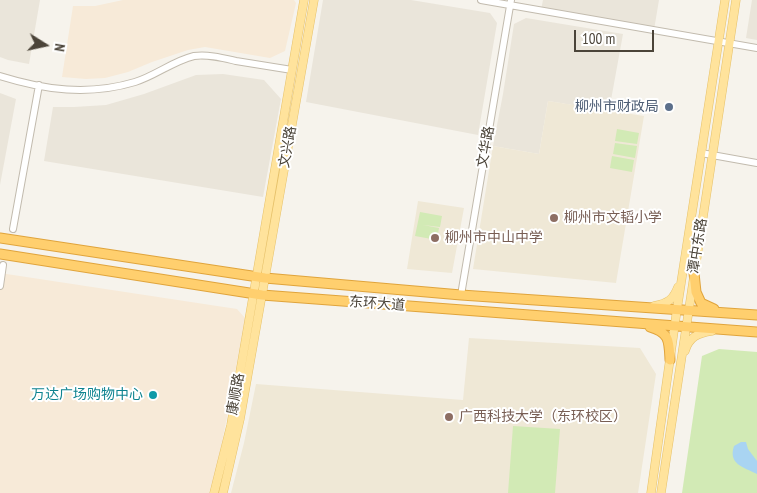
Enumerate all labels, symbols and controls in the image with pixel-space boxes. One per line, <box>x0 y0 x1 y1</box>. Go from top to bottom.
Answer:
north arrow <box>20 20 70 70</box>
scale bar <box>577 20 657 52</box>
text: 100 m <box>582 29 615 48</box>
text: N <box>50 42 69 53</box>
place label: 柳州市财政局 <box>575 99 659 115</box>
marker: 柳州市财政局 <box>663 101 675 113</box>
street label: 文兴路 <box>276 125 300 169</box>
street label: 文华路 <box>474 125 498 169</box>
place label: 柳州市文韬小学 <box>564 210 662 226</box>
marker: 柳州市文韬小学 <box>548 212 560 224</box>
street label: 潭中东路 <box>685 217 711 275</box>
place label: 柳州市中山中学 <box>445 230 543 246</box>
marker: 柳州市中山中学 <box>429 232 441 244</box>
street label: 东环大道 <box>348 294 406 314</box>
street label: 康顺路 <box>224 372 248 416</box>
place label: 万达广场购物中心 <box>31 387 143 403</box>
marker: 万达广场购物中心 <box>147 389 159 401</box>
place label: 广西科技大学（东环校区） <box>459 409 627 425</box>
marker: 广西科技大学（东环校区） <box>443 411 455 423</box>

